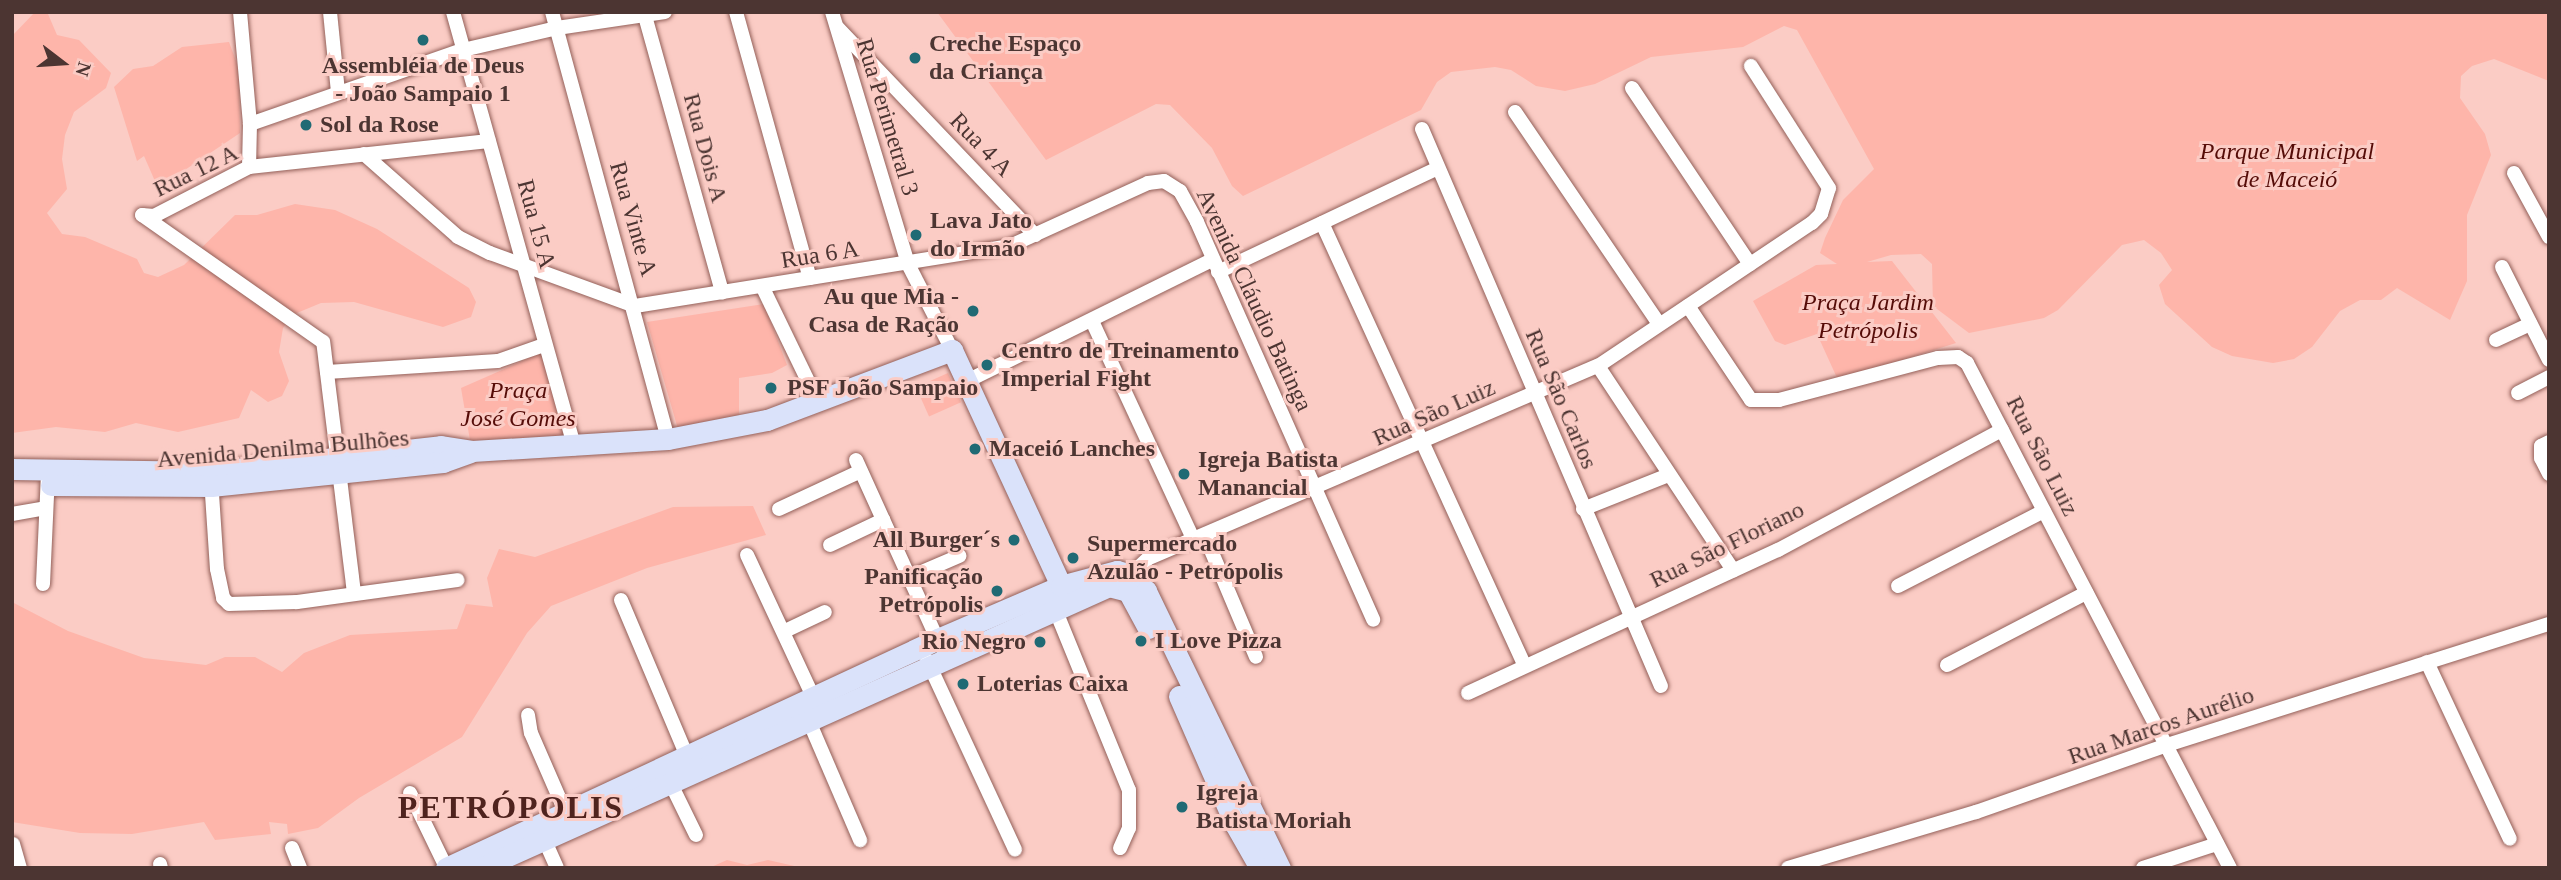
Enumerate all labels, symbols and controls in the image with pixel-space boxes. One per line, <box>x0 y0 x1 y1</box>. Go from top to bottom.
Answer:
north arrow <box>28 28 98 98</box>
place label: Creche Espaço da Criança <box>929 30 1081 86</box>
marker: Assembléia de Deus - João Sampaio 1 <box>415 32 431 48</box>
street label: Rua Perimetral 3 <box>849 35 925 199</box>
marker: Creche Espaço da Criança <box>907 50 923 66</box>
place label: Assembléia de Deus - João Sampaio 1 <box>322 52 524 108</box>
text: N <box>72 60 96 79</box>
street label: Rua Dois A <box>676 90 734 206</box>
street label: Rua 4 A <box>943 106 1019 184</box>
place label: Sol da Rose <box>320 111 439 139</box>
marker: Sol da Rose <box>298 117 314 133</box>
street label: Rua 12 A <box>148 138 244 204</box>
park label: Parque Municipal de Maceió <box>2200 138 2374 194</box>
street label: Rua Vinte A <box>603 157 663 281</box>
street label: Rua 15 A <box>510 176 562 272</box>
street label: Avenida Cláudio Batinga <box>1190 184 1318 416</box>
place label: Lava Jato do Irmão <box>930 207 1032 263</box>
marker: Lava Jato do Irmão <box>908 227 924 243</box>
street label: Rua 6 A <box>778 235 862 275</box>
place label: Au que Mia - Casa de Ração <box>808 283 959 339</box>
park label: Praça Jardim Petrópolis <box>1802 289 1934 345</box>
marker: Au que Mia - Casa de Ração <box>965 303 981 319</box>
street label: Rua São Carlos <box>1519 325 1603 473</box>
place label: Centro de Treinamento Imperial Fight <box>1001 337 1240 393</box>
marker: Centro de Treinamento Imperial Fight <box>979 357 995 373</box>
street label: Rua São Luiz <box>1368 373 1500 453</box>
place label: PSF João Sampaio <box>787 374 979 402</box>
park label: Praça José Gomes <box>460 377 576 433</box>
marker: PSF João Sampaio <box>761 378 781 398</box>
street label: Rua São Luiz <box>2000 391 2084 521</box>
street label: Avenida Denilma Bulhões <box>156 424 410 474</box>
place label: Maceió Lanches <box>989 435 1155 463</box>
marker: Maceió Lanches <box>967 441 983 457</box>
place label: Igreja Batista Manancial <box>1198 446 1338 502</box>
marker: Igreja Batista Manancial <box>1176 466 1192 482</box>
street label: Rua São Floriano <box>1645 495 1809 595</box>
place label: All Burger´s <box>873 526 1000 554</box>
place label: Supermercado Azulão - Petrópolis <box>1087 530 1283 586</box>
marker: All Burger´s <box>1006 532 1022 548</box>
marker: Supermercado Azulão - Petrópolis <box>1065 550 1081 566</box>
place label: Panificação Petrópolis <box>864 563 983 619</box>
marker: Panificação Petrópolis <box>989 583 1005 599</box>
place label: I Love Pizza <box>1155 627 1282 655</box>
place label: Rio Negro <box>922 628 1026 656</box>
marker: I Love Pizza <box>1133 633 1149 649</box>
marker: Rio Negro <box>1032 634 1048 650</box>
place label: Loterias Caixa <box>977 670 1128 698</box>
marker: Loterias Caixa <box>955 676 971 692</box>
street label: Rua Marcos Aurélio <box>2064 680 2258 772</box>
place label: Igreja Batista Moriah <box>1196 779 1351 835</box>
district label: PETRÓPOLIS <box>399 788 623 826</box>
marker: Igreja Batista Moriah <box>1174 799 1190 815</box>

